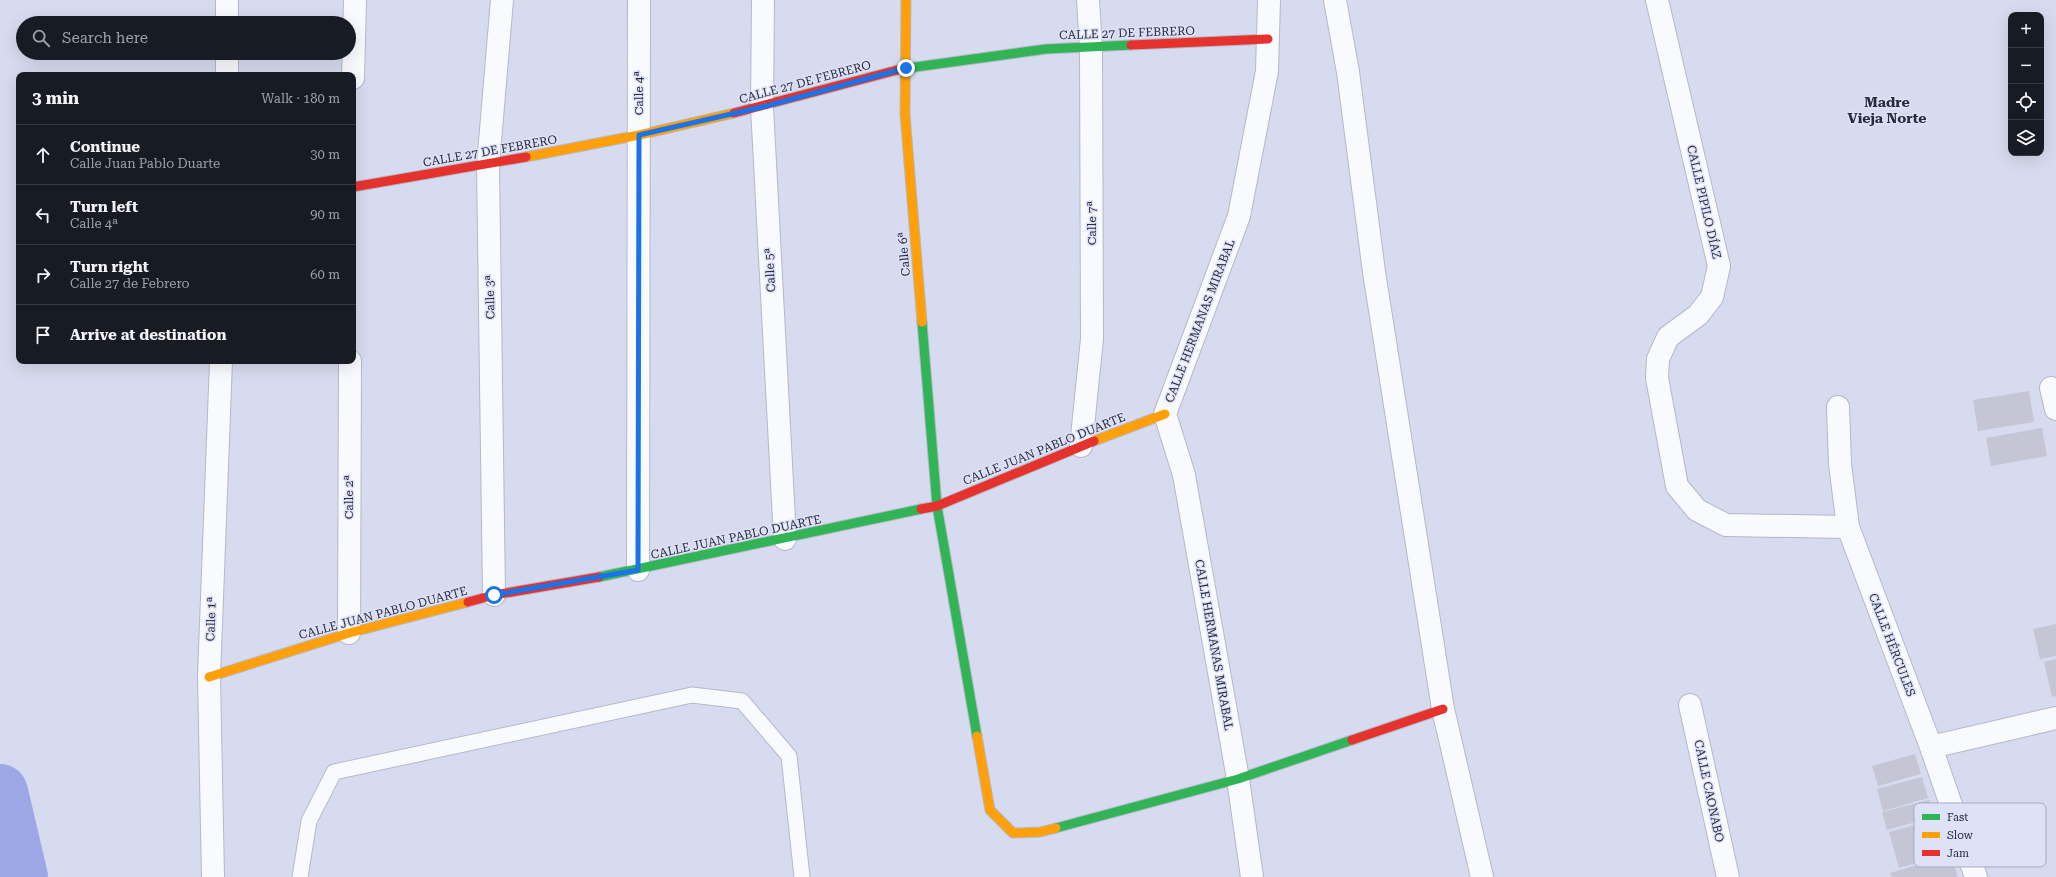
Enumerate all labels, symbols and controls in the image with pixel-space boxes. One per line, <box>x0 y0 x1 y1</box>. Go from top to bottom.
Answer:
map controls <box>2008 12 2044 156</box>
button: + <box>2008 12 2044 48</box>
search box <box>16 16 356 60</box>
street label: CALLE 27 DE FEBRERO <box>1059 24 1195 42</box>
icon: search <box>30 27 52 49</box>
text: Search here <box>62 29 148 47</box>
button: − <box>2008 48 2044 84</box>
street label: CALLE 27 DE FEBRERO <box>738 58 872 106</box>
route end <box>897 59 915 77</box>
street label: Calle 4ª <box>632 70 646 115</box>
button: locate <box>2008 84 2044 120</box>
text: 3 min <box>32 88 79 108</box>
text: Walk · 180 m <box>261 91 340 106</box>
district label: Madre Vieja Norte <box>1847 94 1927 126</box>
button: layers <box>2008 120 2044 156</box>
street label: CALLE 27 DE FEBRERO <box>422 132 558 170</box>
text: Continue <box>70 138 140 156</box>
icon: ahead <box>32 144 54 166</box>
street label: CALLE PIPILO DÍAZ <box>1684 144 1724 260</box>
text: 30 m <box>310 147 340 162</box>
text: Calle Juan Pablo Duarte <box>70 156 220 171</box>
text: Turn left <box>70 198 138 216</box>
street label: Calle 7ª <box>1085 200 1099 245</box>
icon: left <box>32 204 54 226</box>
text: 90 m <box>310 207 340 222</box>
text: Calle 4ª <box>70 216 118 231</box>
street label: Calle 6ª <box>895 231 913 277</box>
street label: CALLE HERMANAS MIRABAL <box>1162 237 1238 405</box>
street label: Calle 5ª <box>762 247 778 293</box>
text: Turn right <box>70 258 149 276</box>
icon: right <box>32 264 54 286</box>
text: 60 m <box>310 267 340 282</box>
street label: Calle 3ª <box>483 274 497 319</box>
text: Calle 27 de Febrero <box>70 276 190 291</box>
icon: arrive <box>32 324 54 346</box>
text: Arrive at destination <box>70 326 226 344</box>
street label: CALLE JUAN PABLO DUARTE <box>961 410 1127 488</box>
street label: Calle 2ª <box>342 474 356 519</box>
street label: CALLE JUAN PABLO DUARTE <box>650 512 822 562</box>
street label: CALLE HERMANAS MIRABAL <box>1192 558 1236 732</box>
street label: CALLE JUAN PABLO DUARTE <box>297 584 469 642</box>
route start <box>485 586 503 604</box>
street label: CALLE HÉRCULES <box>1866 591 1918 699</box>
street label: Calle 1ª <box>203 596 219 642</box>
street label: CALLE CAONABO <box>1691 739 1727 843</box>
legend <box>1914 803 2046 867</box>
text: Fast <box>1947 811 1968 824</box>
text: Slow <box>1947 829 1974 842</box>
text: Jam <box>1947 847 1969 860</box>

